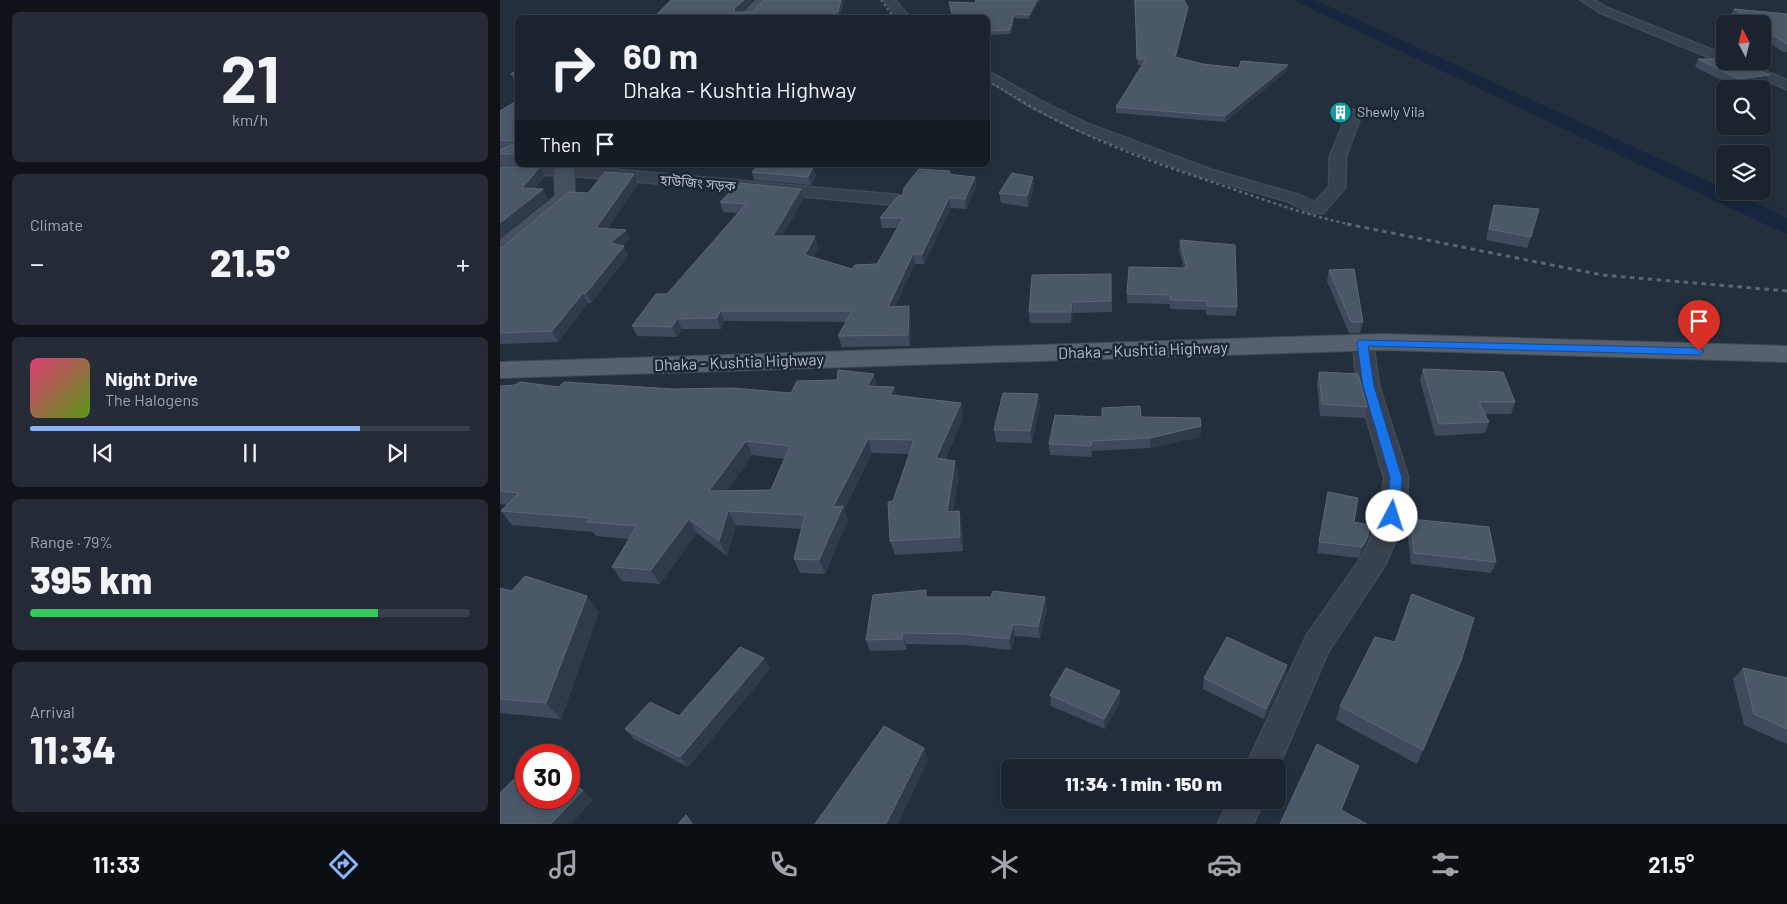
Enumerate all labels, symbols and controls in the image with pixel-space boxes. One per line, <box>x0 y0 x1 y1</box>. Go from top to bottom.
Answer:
north arrow <box>1716 15 1771 70</box>
map controls <box>1716 15 1771 200</box>
text: 60 m <box>623 34 698 76</box>
icon: right <box>540 35 605 100</box>
text: 21 <box>220 38 280 116</box>
text: Dhaka - Kushtia Highway <box>623 76 856 102</box>
button: search <box>1716 80 1771 135</box>
building icon: Shewly Vila <box>1329 100 1353 124</box>
place label: Shewly Vila <box>1357 103 1425 120</box>
text: km/h <box>232 110 268 129</box>
icon: arrive <box>591 130 619 158</box>
text: Then <box>540 133 581 156</box>
button: layers <box>1716 145 1771 200</box>
street label: হাউজিং সড়ক <box>659 171 737 194</box>
text: Climate <box>30 215 83 234</box>
text: 21.5° <box>210 239 290 285</box>
text: − <box>30 246 44 280</box>
text: + <box>456 246 470 280</box>
pin <box>1678 300 1720 351</box>
icon: arrive <box>1685 307 1713 335</box>
street label: Dhaka - Kushtia Highway <box>1058 337 1229 362</box>
street label: Dhaka - Kushtia Highway <box>654 349 825 374</box>
text: Night Drive <box>105 367 198 390</box>
text: The Halogens <box>105 390 199 409</box>
icon: previous <box>89 439 117 467</box>
icon: pause <box>236 439 264 467</box>
icon: next <box>383 439 411 467</box>
position arrow <box>1365 489 1417 541</box>
text: Range · 79% <box>30 532 113 551</box>
text: 395 km <box>30 556 152 602</box>
text: Arrival <box>30 702 75 721</box>
text: 11:34 <box>30 726 116 772</box>
speed limit sign: 30 <box>515 744 580 809</box>
text: 11:34 · 1 min · 150 m <box>1065 772 1222 795</box>
icon: directions <box>326 847 361 882</box>
icon: music <box>546 847 581 882</box>
icon: phone <box>766 847 801 882</box>
icon: climate <box>987 847 1022 882</box>
icon: car <box>1207 847 1242 882</box>
icon: filters <box>1428 847 1463 882</box>
text: 11:33 <box>93 851 140 877</box>
text: 21.5° <box>1648 851 1694 877</box>

